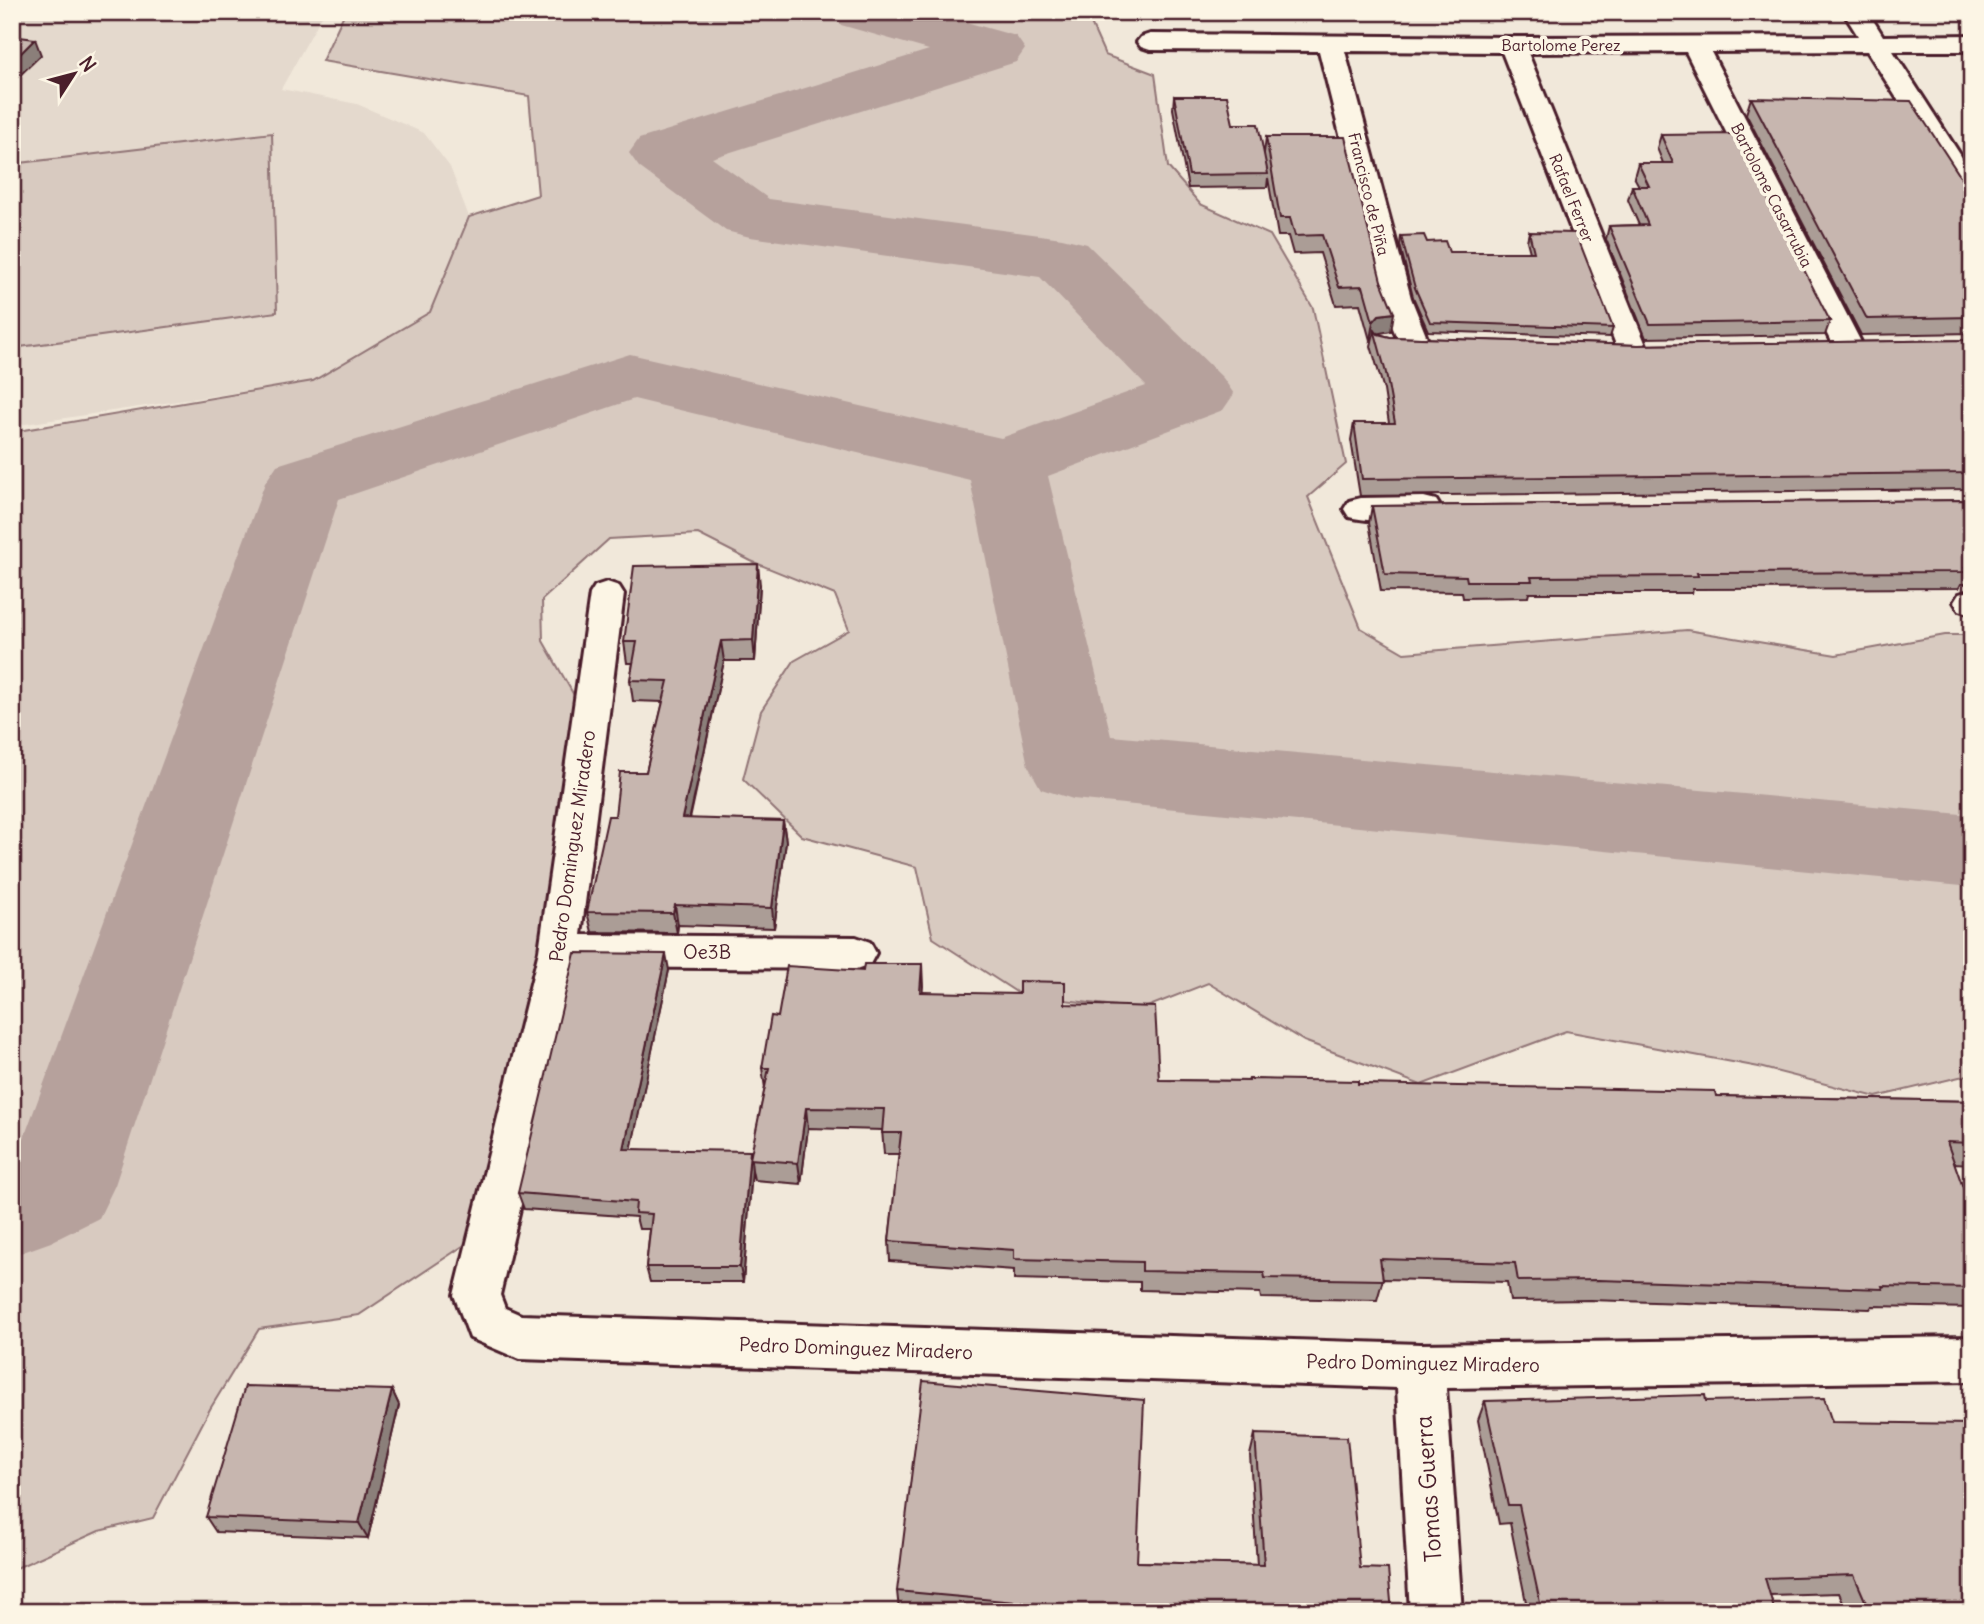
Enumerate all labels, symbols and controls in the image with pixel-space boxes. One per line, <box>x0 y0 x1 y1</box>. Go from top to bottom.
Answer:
street label: Bartolome Perez <box>1501 35 1621 55</box>
north arrow <box>38 38 108 108</box>
text: N <box>74 52 101 76</box>
street label: Bartolome Casarrubia <box>1727 119 1817 271</box>
street label: Francisco de Piña <box>1344 130 1394 258</box>
street label: Rafael Ferrer <box>1545 151 1599 246</box>
street label: Pedro Dominguez Miradero <box>544 729 600 963</box>
street label: Oe3B <box>683 940 731 964</box>
street label: Pedro Dominguez Miradero <box>739 1332 973 1364</box>
street label: Pedro Dominguez Miradero <box>1306 1349 1540 1377</box>
street label: Tomas Guerra <box>1408 1415 1448 1563</box>

